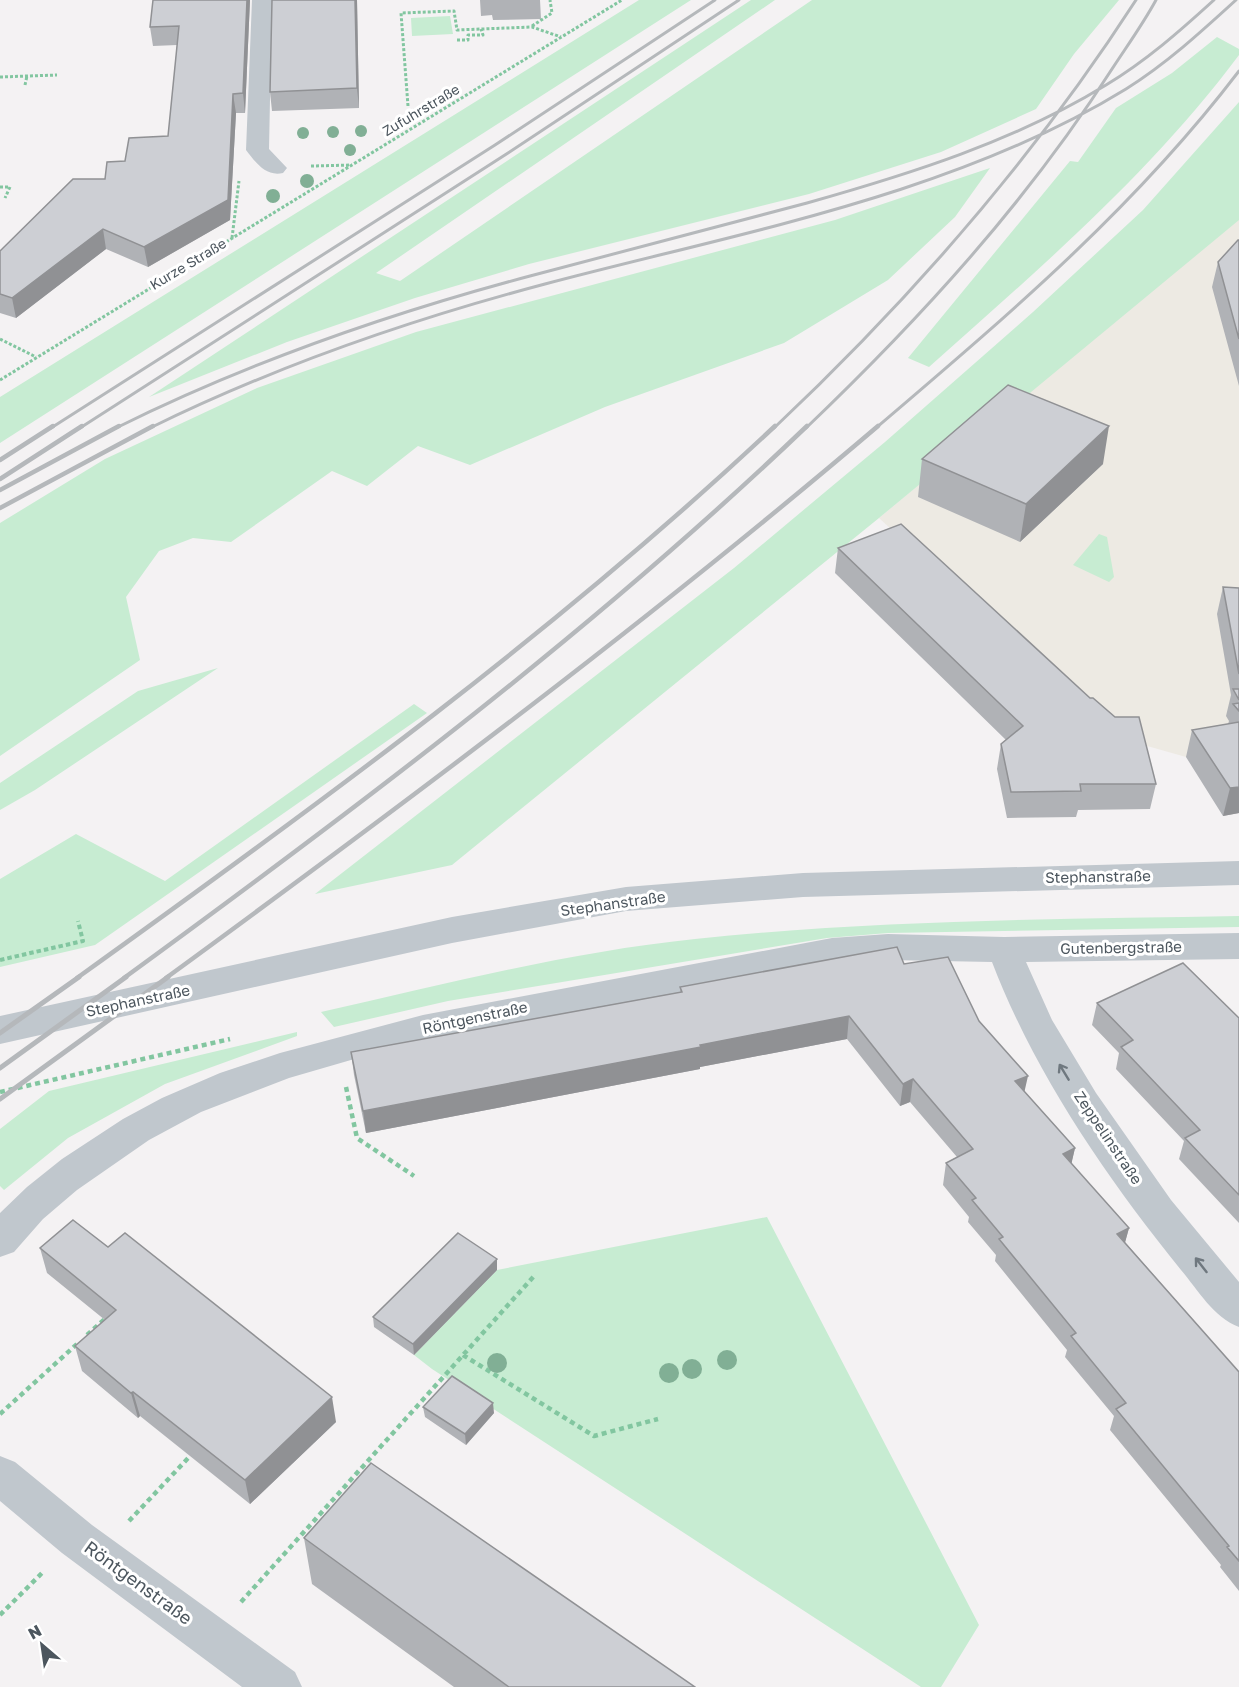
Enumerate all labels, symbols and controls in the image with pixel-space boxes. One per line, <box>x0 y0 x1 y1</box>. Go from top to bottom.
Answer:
street label: Zufuhrstraße <box>379 80 462 139</box>
street label: Kurze Straße <box>147 234 229 293</box>
street label: Stephanstraße <box>1045 866 1151 886</box>
street label: Stephanstraße <box>559 887 667 919</box>
street label: Gutenbergstraße <box>1060 937 1182 957</box>
street label: Stephanstraße <box>84 980 192 1020</box>
street label: Röntgenstraße <box>421 997 529 1037</box>
one-way arrow <box>1058 1064 1070 1081</box>
street label: Zeppelinstraße <box>1071 1088 1147 1188</box>
one-way arrow <box>1194 1258 1207 1274</box>
street label: Röntgenstraße <box>80 1536 197 1629</box>
north arrow <box>12 1615 72 1675</box>
text: N <box>25 1620 45 1644</box>

